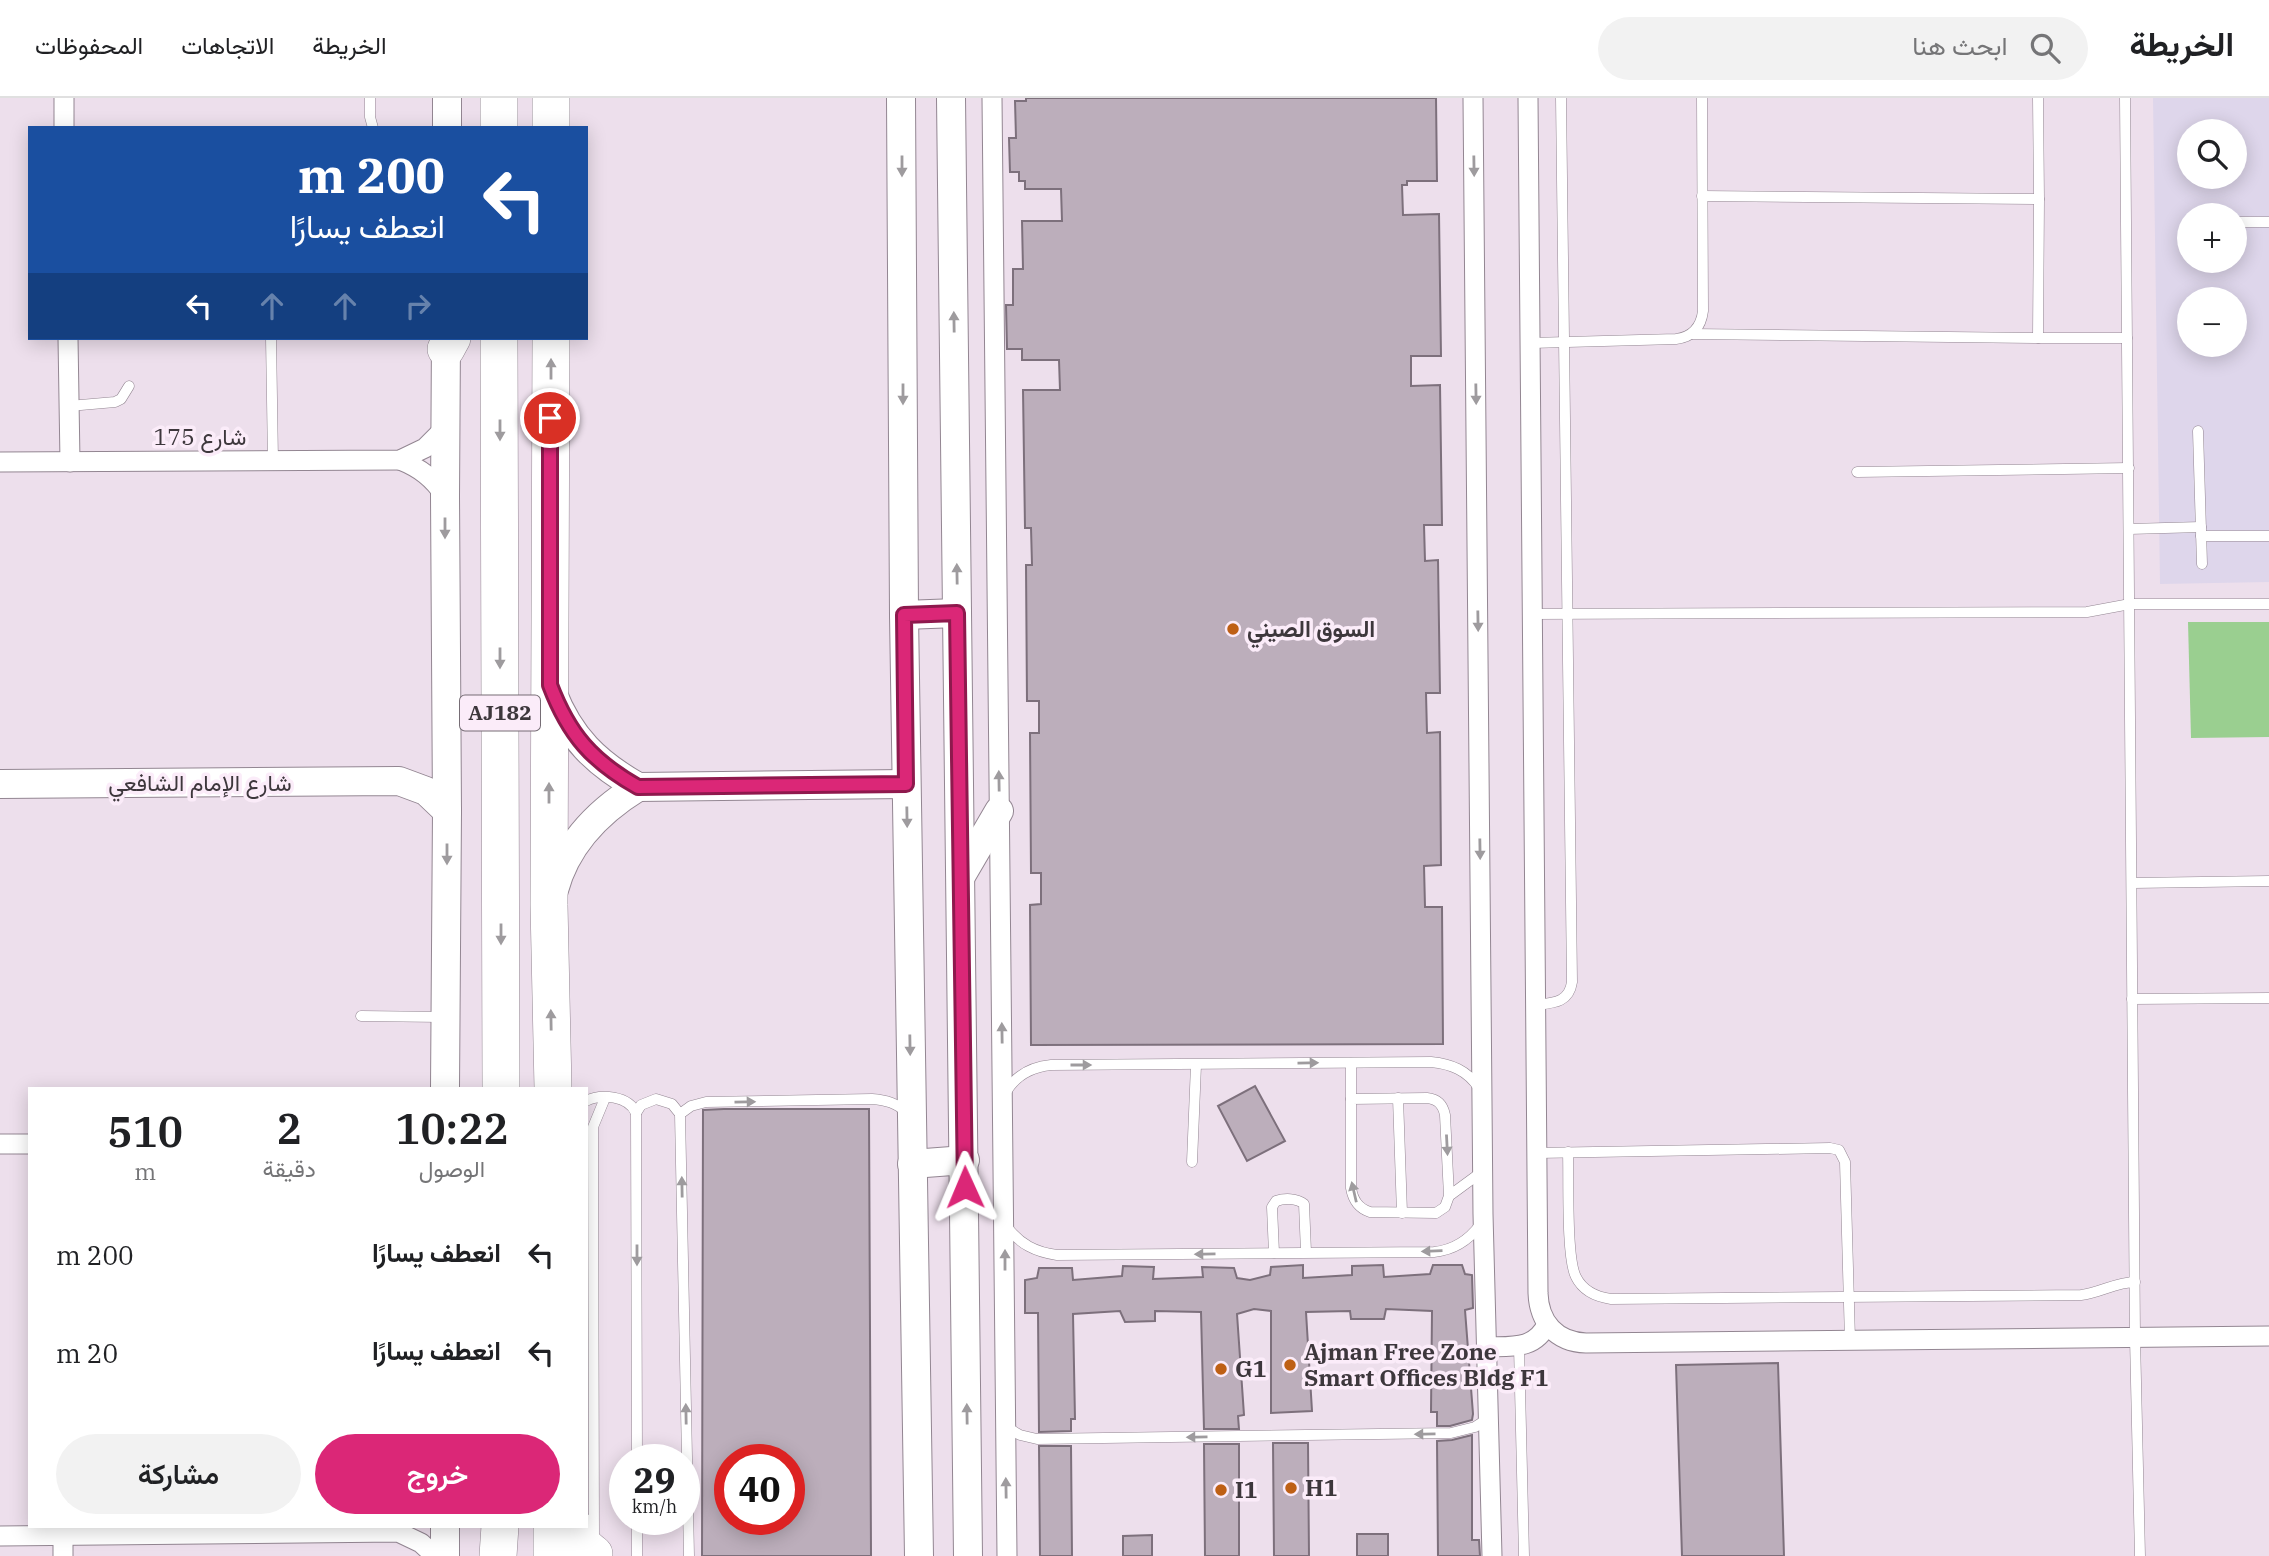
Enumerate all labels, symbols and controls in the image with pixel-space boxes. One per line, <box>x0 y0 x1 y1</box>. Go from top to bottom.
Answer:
search box <box>1598 17 2088 80</box>
text: الخريطة <box>2130 22 2234 65</box>
text: ابحث هنا <box>1912 28 2008 62</box>
text: المحفوظات <box>35 29 143 61</box>
text: الاتجاهات <box>181 29 274 61</box>
text: الخريطة <box>312 29 387 61</box>
icon: search <box>2026 29 2064 67</box>
map controls <box>2177 119 2247 357</box>
button: search <box>2177 119 2247 189</box>
text: 200 m <box>298 143 445 206</box>
icon: left <box>469 154 560 245</box>
one-way arrow <box>896 155 908 177</box>
one-way arrow <box>1468 155 1480 177</box>
button: + <box>2177 203 2247 273</box>
text: انعطف يسارًا <box>290 205 445 247</box>
icon: left <box>180 287 218 325</box>
icon: ahead <box>253 287 291 325</box>
icon: ahead <box>326 287 364 325</box>
icon: right <box>399 287 437 325</box>
button: − <box>2177 287 2247 357</box>
one-way arrow <box>948 311 960 333</box>
one-way arrow <box>545 358 556 380</box>
one-way arrow <box>897 383 909 405</box>
one-way arrow <box>1470 383 1482 405</box>
pin <box>520 388 580 448</box>
icon: arrive <box>531 399 569 437</box>
one-way arrow <box>494 420 506 442</box>
street label: شارع 175 <box>153 421 247 453</box>
one-way arrow <box>439 518 451 540</box>
one-way arrow <box>951 563 963 585</box>
one-way arrow <box>1472 610 1484 632</box>
place label: السوق الصيني <box>1247 613 1375 649</box>
marker: السوق الصيني <box>1225 621 1241 637</box>
one-way arrow <box>494 647 506 669</box>
road number: AJ182 <box>460 696 540 730</box>
street label: شارع الإمام الشافعي <box>108 767 292 802</box>
one-way arrow <box>993 770 1005 792</box>
one-way arrow <box>543 782 555 804</box>
one-way arrow <box>901 806 912 828</box>
one-way arrow <box>1474 838 1486 860</box>
one-way arrow <box>441 843 453 865</box>
one-way arrow <box>495 924 507 946</box>
one-way arrow <box>546 1009 557 1031</box>
one-way arrow <box>996 1022 1008 1044</box>
one-way arrow <box>904 1034 916 1056</box>
one-way arrow <box>1298 1058 1320 1069</box>
one-way arrow <box>1070 1059 1092 1071</box>
one-way arrow <box>734 1096 756 1107</box>
text: 2 <box>277 1101 302 1156</box>
text: 10:22 <box>395 1101 509 1156</box>
text: 510 <box>107 1104 183 1159</box>
one-way arrow <box>1441 1134 1452 1156</box>
position arrow <box>928 1150 1002 1224</box>
text: دقيقة <box>263 1153 316 1183</box>
text: الوصول <box>419 1153 485 1183</box>
text: m <box>134 1156 156 1186</box>
one-way arrow <box>676 1176 687 1198</box>
one-way arrow <box>1348 1181 1359 1203</box>
text: انعطف يسارًا <box>372 1235 501 1269</box>
icon: left <box>522 1236 560 1274</box>
text: 200 m <box>56 1238 134 1272</box>
one-way arrow <box>631 1244 643 1266</box>
one-way arrow <box>1421 1246 1443 1257</box>
one-way arrow <box>1194 1248 1216 1259</box>
one-way arrow <box>999 1249 1011 1271</box>
text: انعطف يسارًا <box>372 1333 501 1367</box>
icon: left <box>522 1334 560 1372</box>
text: 20 m <box>56 1336 118 1370</box>
place label: Ajman Free Zone Smart Offices Bldg F1 <box>1304 1336 1548 1392</box>
place label: G1 <box>1235 1353 1267 1383</box>
marker: Ajman Free Zone Smart Offices Bldg F1 <box>1282 1357 1298 1373</box>
marker: G1 <box>1213 1361 1229 1377</box>
one-way arrow <box>680 1403 692 1425</box>
one-way arrow <box>961 1403 973 1425</box>
one-way arrow <box>1413 1428 1435 1440</box>
one-way arrow <box>1186 1431 1208 1443</box>
button: مشاركة <box>56 1434 301 1514</box>
button: خروج <box>315 1434 560 1514</box>
speed limit sign: 40 <box>714 1444 805 1535</box>
text: 29 <box>633 1457 676 1503</box>
place label: H1 <box>1305 1472 1337 1502</box>
place label: I1 <box>1235 1474 1258 1504</box>
one-way arrow <box>1000 1477 1011 1499</box>
marker: H1 <box>1283 1480 1299 1496</box>
marker: I1 <box>1213 1482 1229 1498</box>
text: km/h <box>632 1495 677 1518</box>

